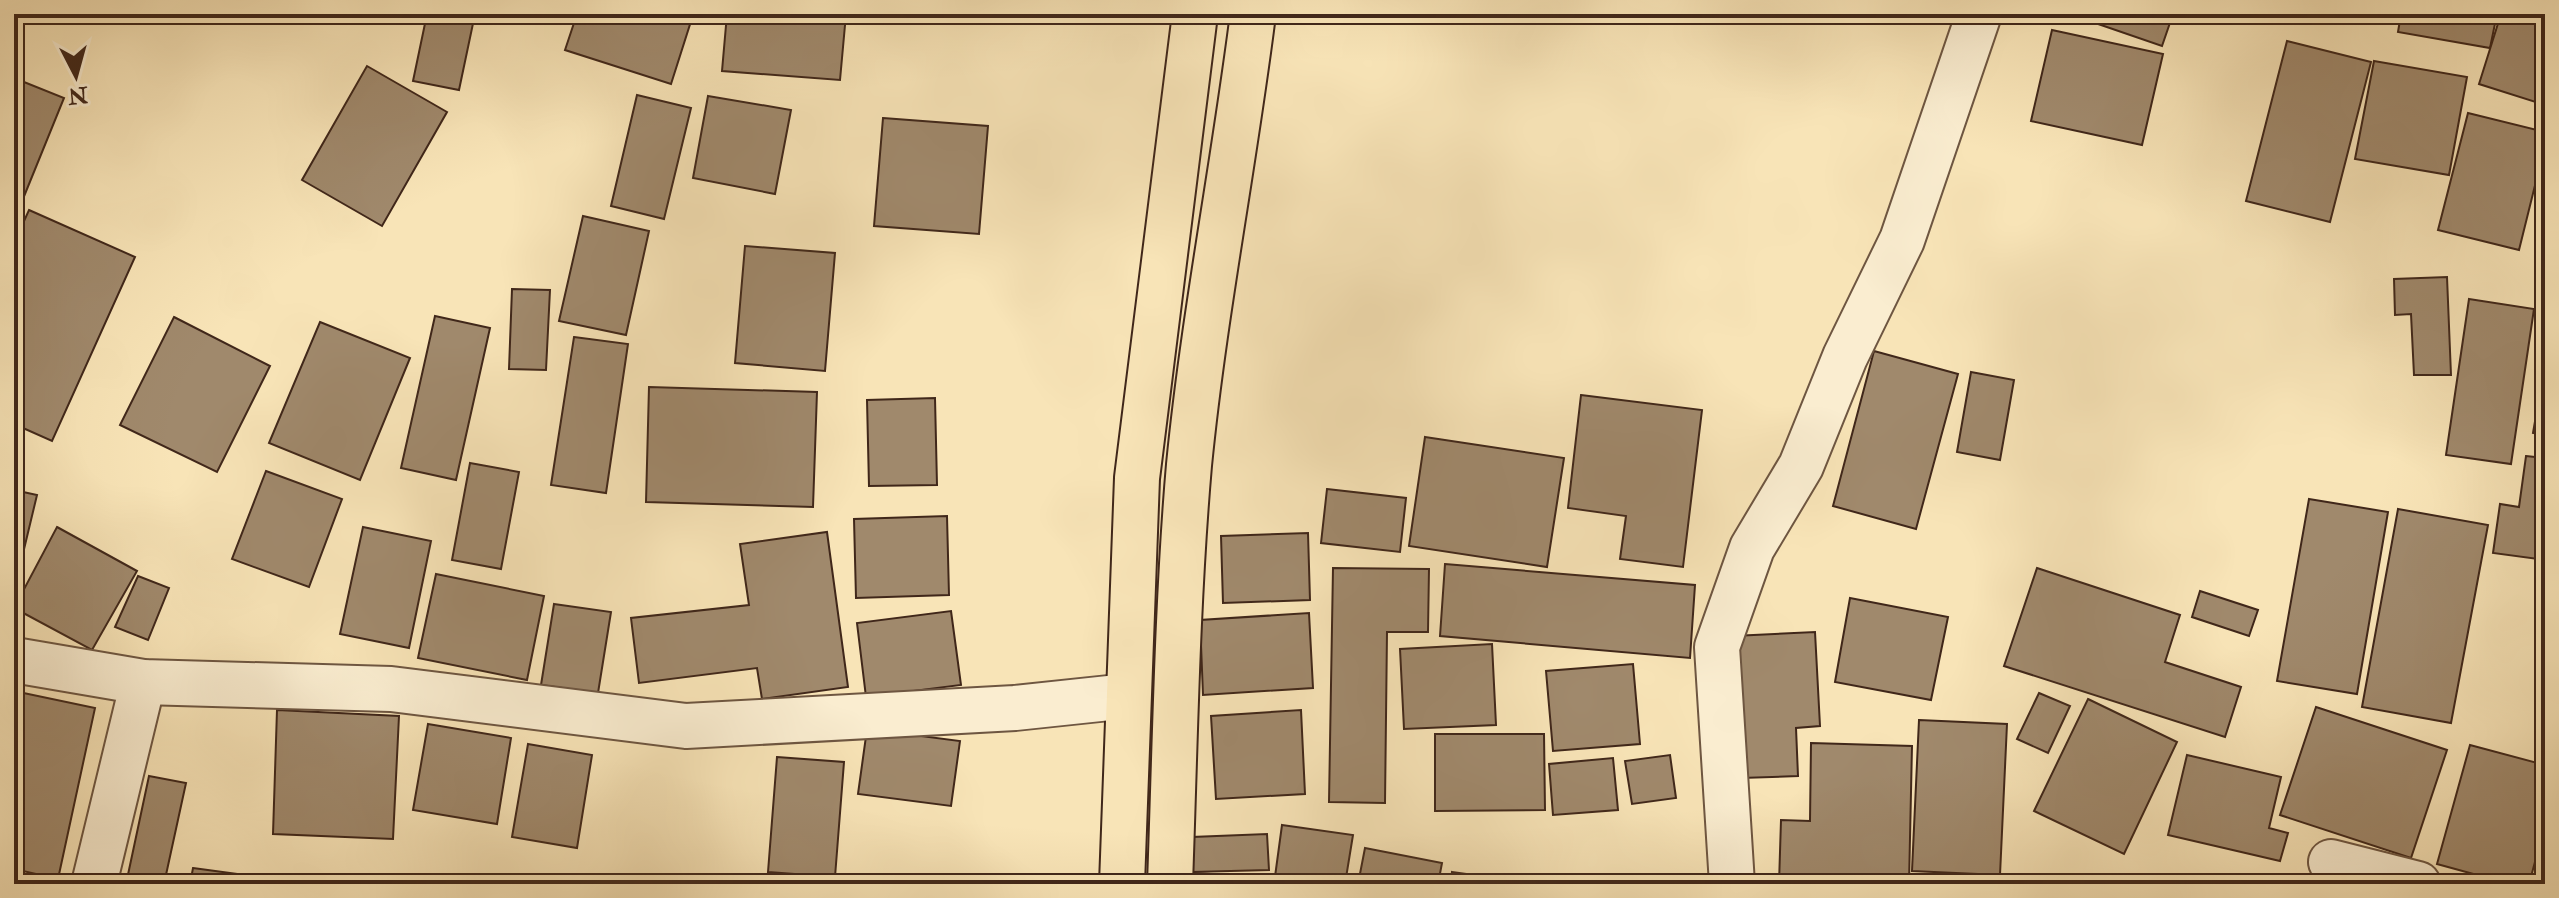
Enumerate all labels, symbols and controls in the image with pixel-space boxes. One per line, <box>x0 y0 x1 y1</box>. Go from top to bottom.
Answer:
north arrow <box>36 36 116 116</box>
text: N <box>66 80 90 110</box>

